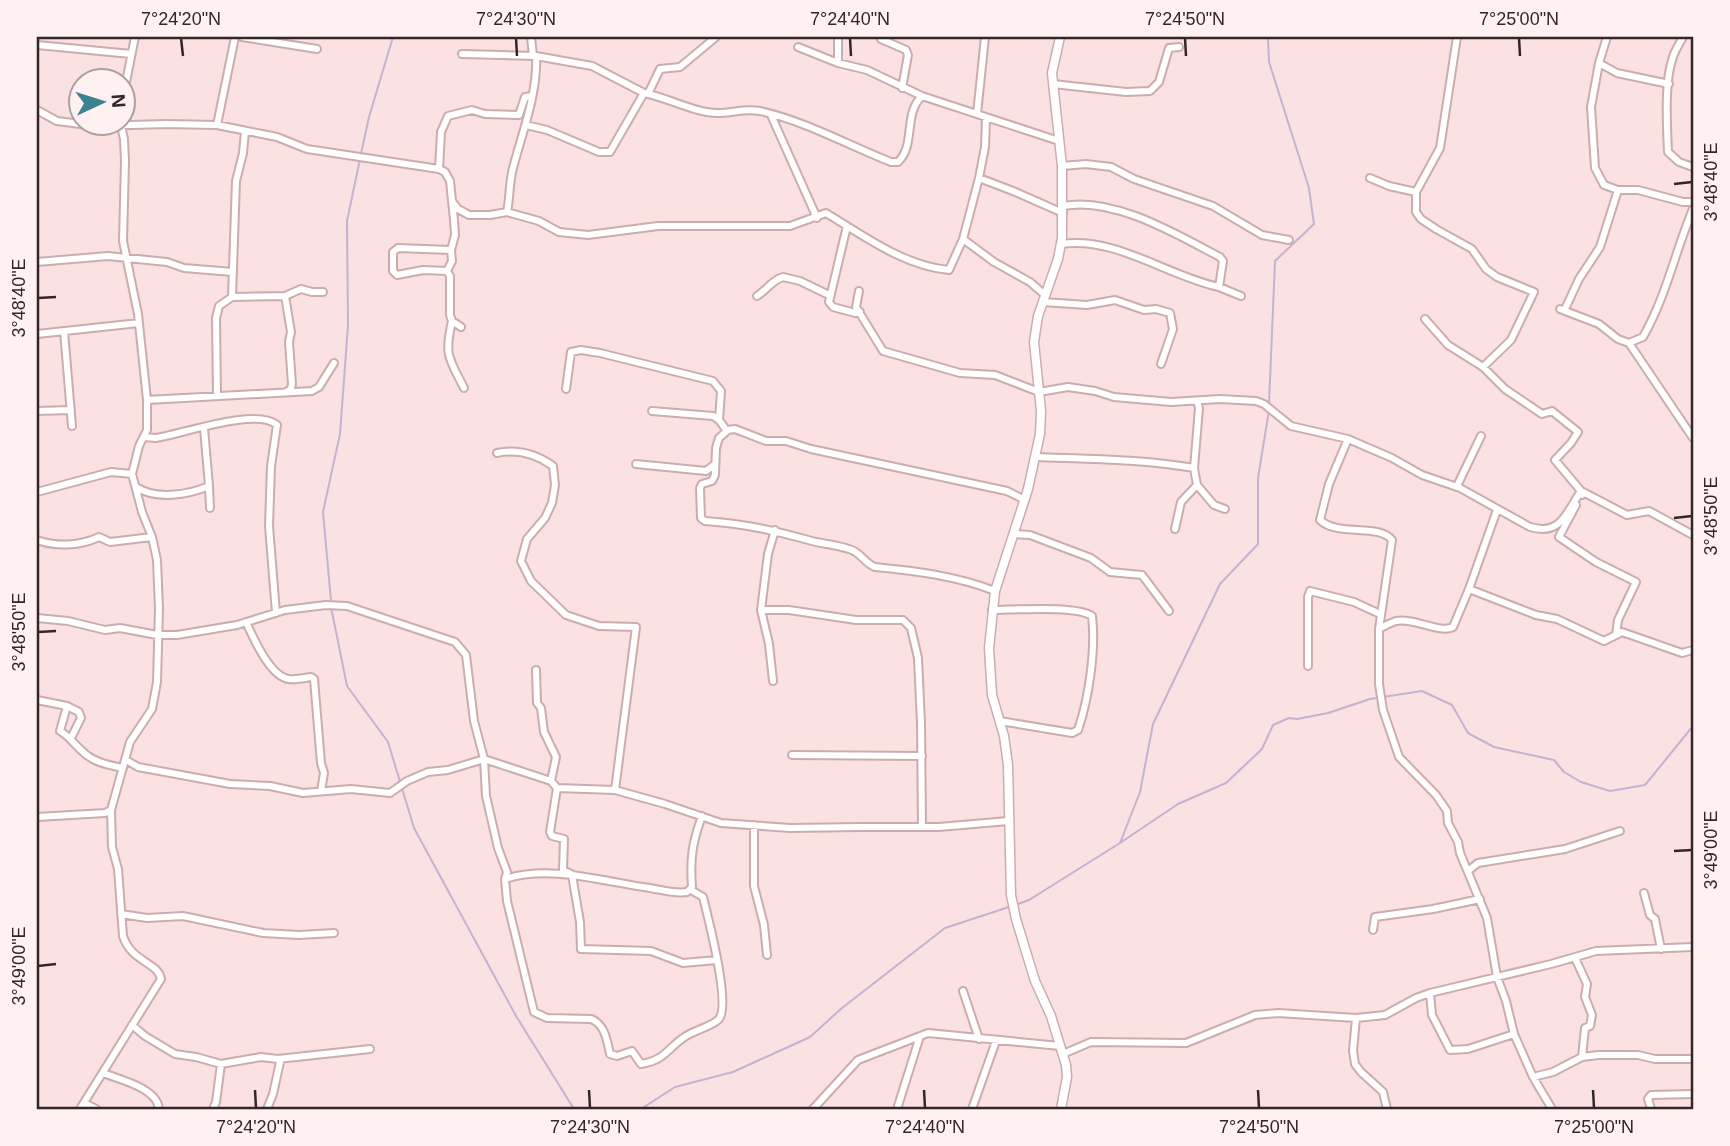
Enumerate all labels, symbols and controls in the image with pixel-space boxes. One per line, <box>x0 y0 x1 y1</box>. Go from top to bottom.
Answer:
text: 7°24'20"N <box>141 9 221 29</box>
text: 7°24'30"N <box>476 9 556 29</box>
text: 7°24'40"N <box>810 9 890 29</box>
text: 7°24'50"N <box>1145 9 1225 29</box>
text: 7°25'00"N <box>1479 9 1559 29</box>
north arrow <box>66 66 136 136</box>
text: N <box>108 93 129 108</box>
text: 3°48'40"E <box>1701 142 1721 222</box>
text: 3°48'40"E <box>9 258 29 338</box>
text: 3°48'50"E <box>1701 476 1721 556</box>
text: 3°48'50"E <box>9 592 29 672</box>
text: 3°49'00"E <box>1701 810 1721 890</box>
text: 3°49'00"E <box>9 926 29 1006</box>
text: 7°24'20"N <box>216 1117 296 1137</box>
text: 7°24'30"N <box>550 1117 630 1137</box>
text: 7°24'40"N <box>885 1117 965 1137</box>
text: 7°24'50"N <box>1219 1117 1299 1137</box>
text: 7°25'00"N <box>1554 1117 1634 1137</box>

